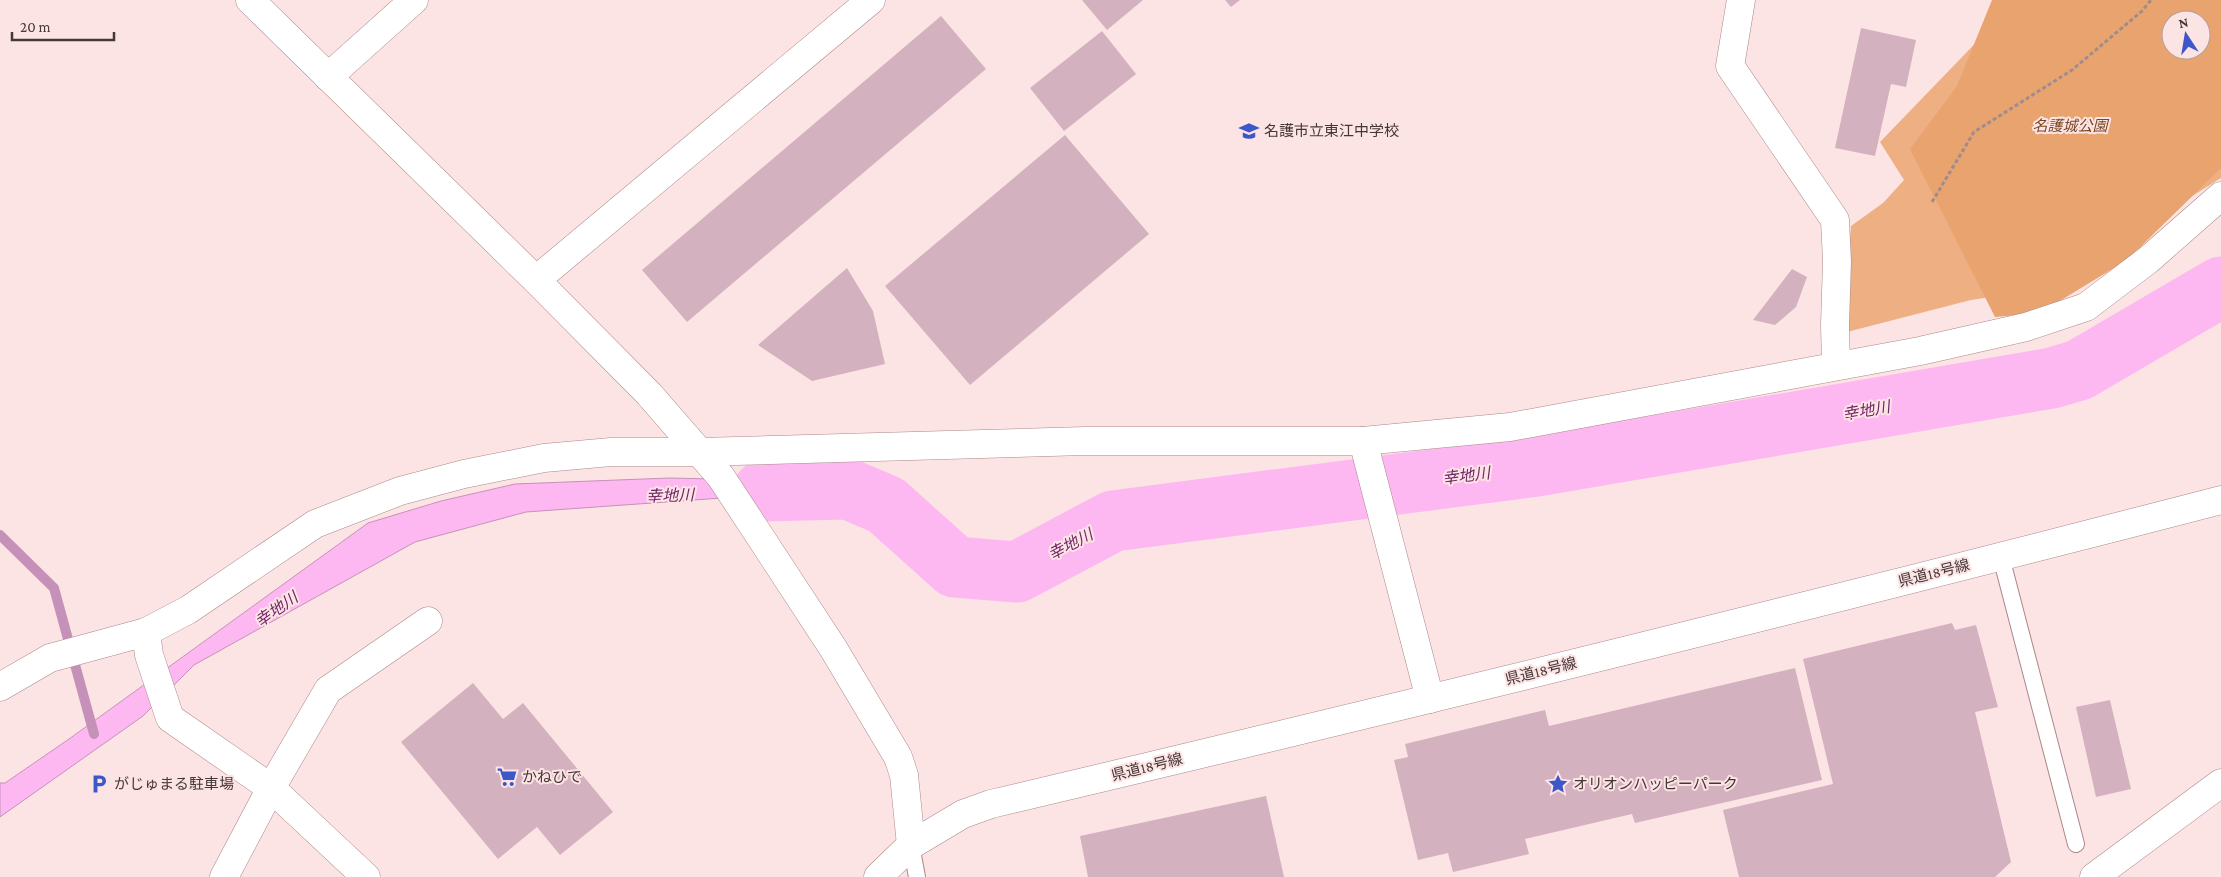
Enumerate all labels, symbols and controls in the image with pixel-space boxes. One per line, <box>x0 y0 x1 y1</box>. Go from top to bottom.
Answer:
scale bar <box>12 10 115 42</box>
north arrow <box>2161 10 2211 60</box>
text: N <box>2177 13 2190 31</box>
text: 20 m <box>20 19 51 35</box>
park label: 名護城公園 <box>2032 118 2109 134</box>
school or university icon: 名護市立東江中学校 <box>1238 120 1260 142</box>
place label: 名護市立東江中学校 <box>1264 123 1399 139</box>
water label: 幸地川 <box>1841 398 1893 423</box>
water label: 幸地川 <box>1441 464 1493 487</box>
water label: 幸地川 <box>646 486 696 505</box>
water label: 幸地川 <box>1045 525 1097 563</box>
street label: 県道18号線 <box>1897 556 1971 590</box>
water label: 幸地川 <box>252 588 302 630</box>
street label: 県道18号線 <box>1504 654 1578 688</box>
street label: 県道18号線 <box>1110 750 1184 784</box>
supermarket icon: かねひで <box>496 766 518 788</box>
place label: かねひで <box>522 769 582 785</box>
parking icon: がじゅまる駐車場 <box>88 773 110 795</box>
place icon: オリオンハッピーパーク <box>1547 773 1569 795</box>
place label: がじゅまる駐車場 <box>114 776 234 792</box>
place label: オリオンハッピーパーク <box>1573 776 1738 792</box>

